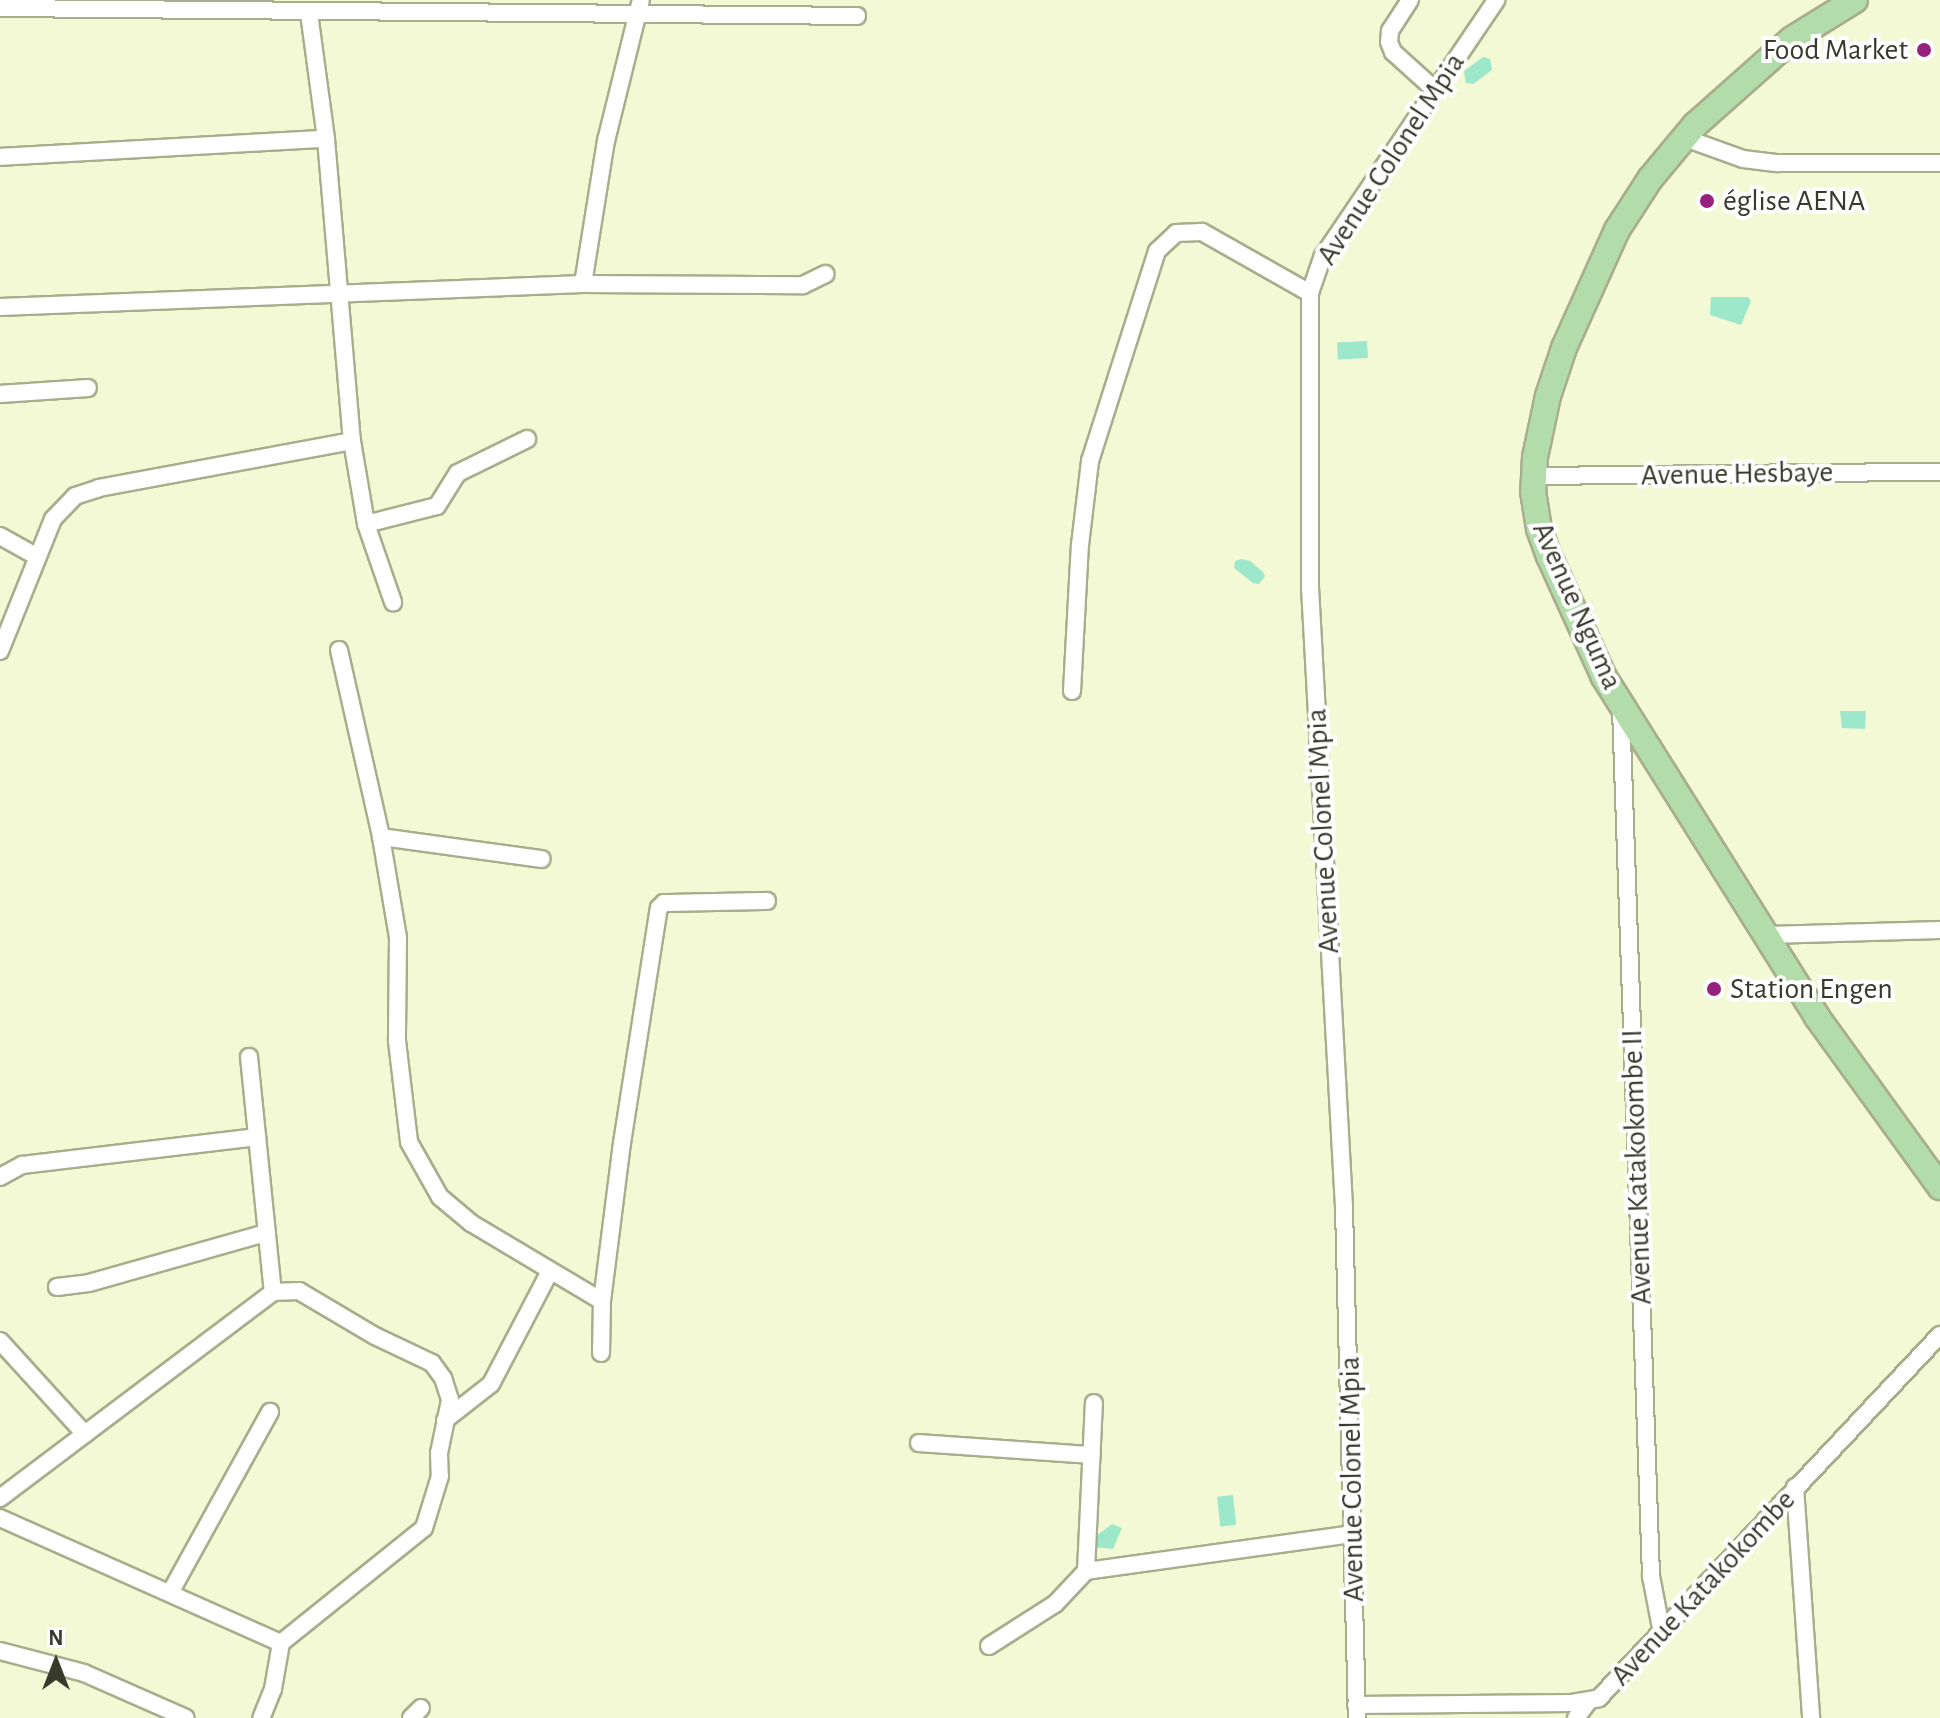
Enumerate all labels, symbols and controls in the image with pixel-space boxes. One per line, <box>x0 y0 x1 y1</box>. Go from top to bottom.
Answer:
place label: Food Market <box>1763 32 1908 68</box>
marker: Food Market <box>1915 41 1933 59</box>
street label: Avenue Colonel Mpia <box>1309 46 1473 272</box>
place label: église AENA <box>1723 183 1865 219</box>
marker: église AENA <box>1698 192 1716 210</box>
street label: Avenue Hesbaye <box>1641 454 1833 494</box>
street label: Avenue Nguma <box>1524 517 1630 695</box>
street label: Avenue Colonel Mpia <box>1299 707 1347 955</box>
place label: Station Engen <box>1730 971 1893 1007</box>
marker: Station Engen <box>1705 980 1723 998</box>
street label: Avenue Katakokombe II <box>1614 1029 1660 1305</box>
street label: Avenue Colonel Mpia <box>1332 1356 1372 1602</box>
street label: Avenue Katakokombe <box>1603 1483 1803 1693</box>
north arrow <box>16 1622 96 1702</box>
text: N <box>48 1627 64 1649</box>

